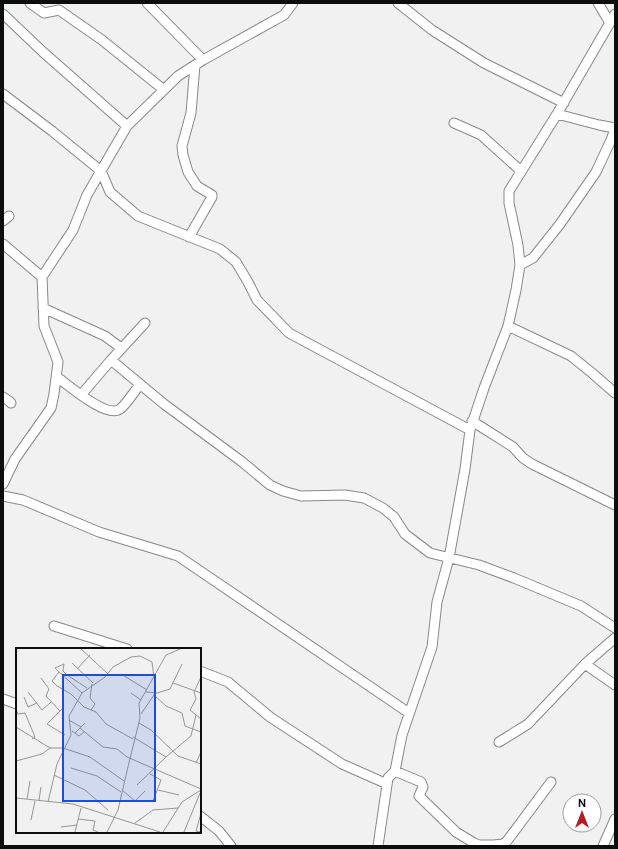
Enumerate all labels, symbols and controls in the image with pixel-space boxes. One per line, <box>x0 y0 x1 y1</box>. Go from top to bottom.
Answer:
inset map <box>16 648 201 833</box>
north arrow <box>562 793 602 833</box>
text: N <box>578 796 586 810</box>

